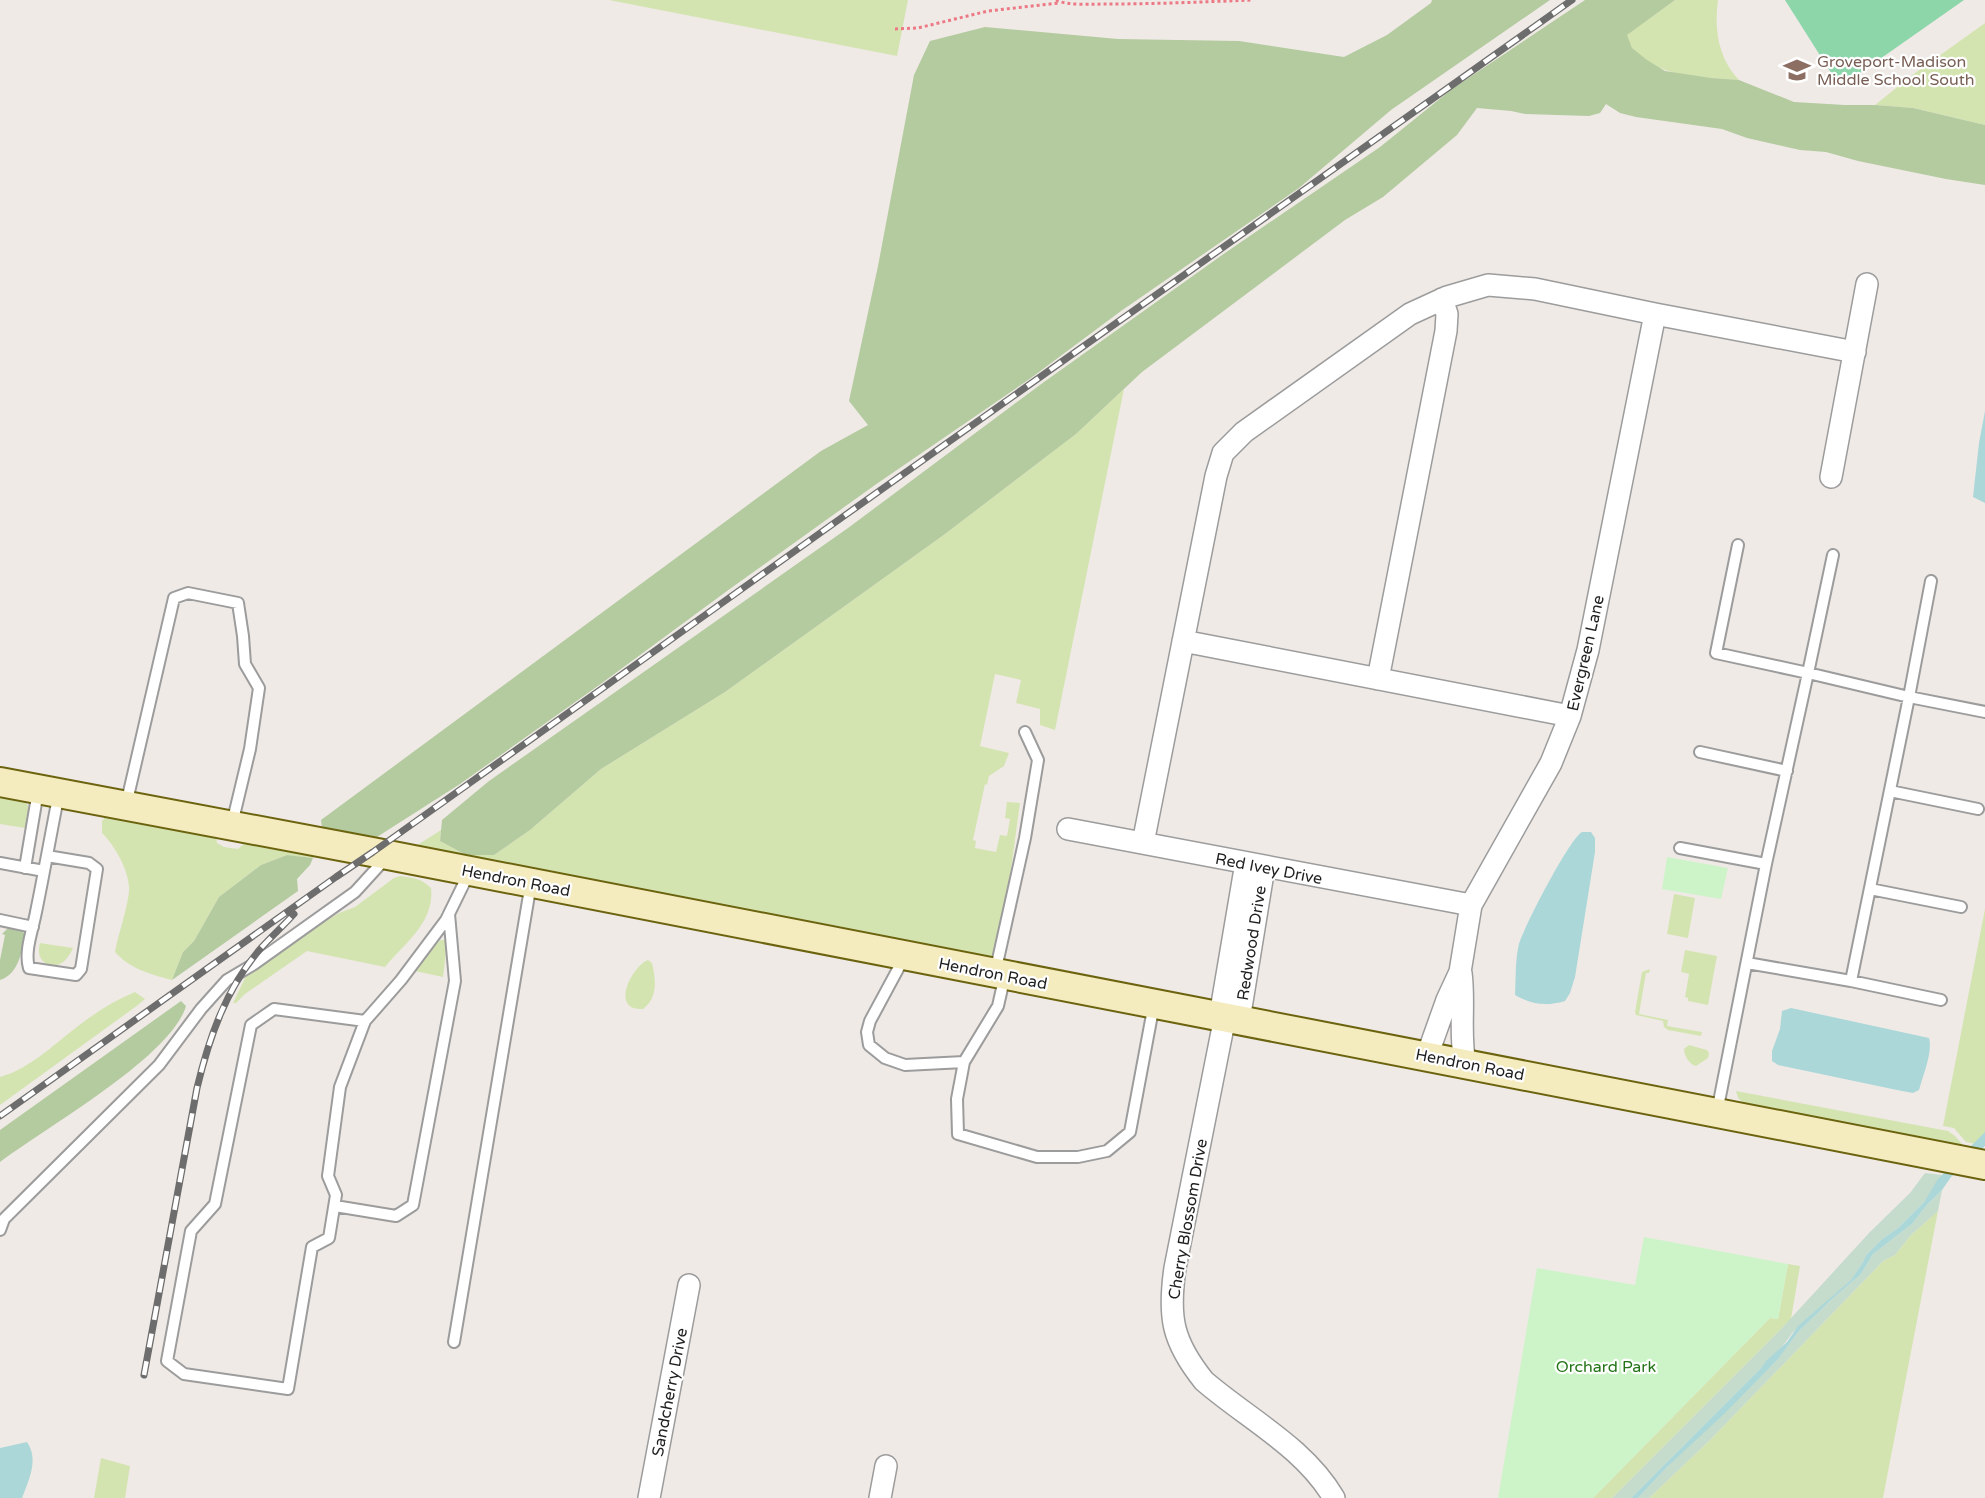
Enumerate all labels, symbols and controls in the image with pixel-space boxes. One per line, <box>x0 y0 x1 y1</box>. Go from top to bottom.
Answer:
place label: Groveport-Madison Middle School South <box>1817 52 1975 90</box>
school or university icon: Groveport-Madison Middle School South <box>1782 55 1812 85</box>
street label: Evergreen Lane <box>1563 593 1609 713</box>
street label: Red Ivey Drive <box>1214 849 1324 889</box>
street label: Hendron Road <box>460 861 572 901</box>
street label: Redwood Drive <box>1233 884 1271 1002</box>
street label: Hendron Road <box>937 954 1049 994</box>
street label: Hendron Road <box>1414 1045 1526 1085</box>
street label: Cherry Blossom Drive <box>1164 1137 1212 1301</box>
street label: Sandcherry Drive <box>648 1326 692 1458</box>
park label: Orchard Park <box>1556 1357 1656 1377</box>

